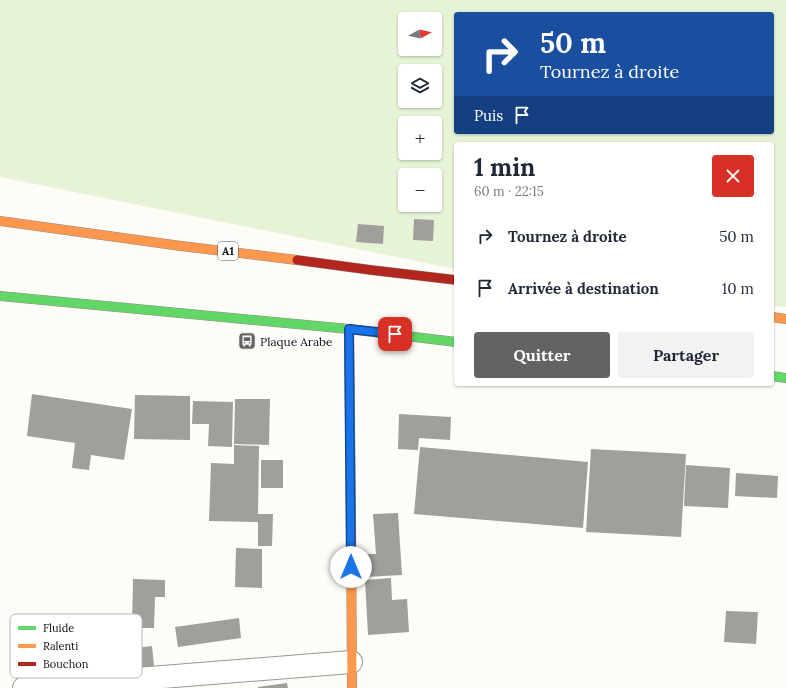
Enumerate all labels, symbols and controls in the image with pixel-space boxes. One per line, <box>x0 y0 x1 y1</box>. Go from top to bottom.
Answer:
north arrow <box>398 12 442 56</box>
map controls <box>398 12 442 212</box>
text: 50 m <box>540 25 606 61</box>
icon: right <box>474 28 526 80</box>
text: Tournez à droite <box>540 60 679 83</box>
button: layers <box>398 64 442 108</box>
icon: arrive <box>511 104 533 126</box>
text: Puis <box>474 106 503 125</box>
button: + <box>398 116 442 160</box>
text: 1 min <box>474 152 535 183</box>
button: close <box>712 155 754 197</box>
button: − <box>398 168 442 212</box>
text: 60 m · 22:15 <box>474 183 544 200</box>
icon: right <box>474 225 496 247</box>
text: Tournez à droite <box>508 227 627 246</box>
text: 50 m <box>719 227 754 246</box>
road number: A1 <box>218 242 238 260</box>
icon: arrive <box>474 277 496 299</box>
text: Arrivée à destination <box>508 279 659 298</box>
text: 10 m <box>722 279 754 298</box>
pin <box>378 317 412 351</box>
icon: arrive <box>384 323 406 345</box>
bus stop icon: Plaque Arabe <box>237 331 257 351</box>
button: Quitter <box>474 332 610 378</box>
button: Partager <box>618 332 754 378</box>
place label: Plaque Arabe <box>260 334 333 349</box>
position arrow <box>330 546 372 588</box>
legend <box>10 614 142 678</box>
text: Fluide <box>43 621 74 635</box>
text: Ralenti <box>43 639 78 653</box>
text: Bouchon <box>43 657 89 671</box>

